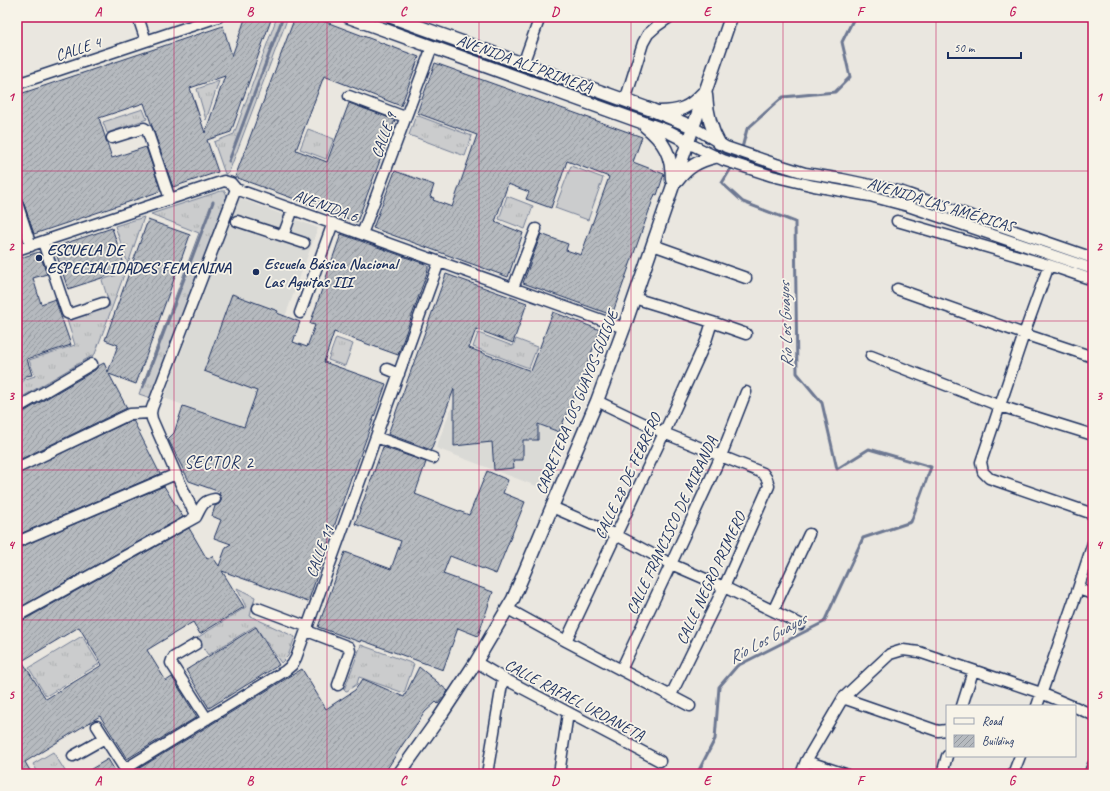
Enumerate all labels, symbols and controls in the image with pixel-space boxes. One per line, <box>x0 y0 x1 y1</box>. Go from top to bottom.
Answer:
text: A <box>95 4 103 20</box>
text: B <box>247 4 255 20</box>
text: C <box>400 4 408 20</box>
text: D <box>551 4 560 20</box>
text: E <box>704 4 713 20</box>
text: F <box>857 4 866 20</box>
text: G <box>1009 4 1017 20</box>
street label: AVENIDA ALÍ PRIMERA <box>454 30 596 98</box>
street label: CALLE 4 <box>53 32 105 66</box>
scale bar <box>948 34 1021 60</box>
text: 50 m <box>954 40 976 56</box>
text: 1 <box>8 89 16 105</box>
text: 1 <box>1096 89 1104 105</box>
street label: CALLE 9 <box>367 108 402 161</box>
street label: AVENIDA LAS AMÉRICAS <box>865 173 1019 237</box>
street label: AVENIDA 6 <box>291 185 361 227</box>
text: 2 <box>8 239 15 255</box>
text: 2 <box>1096 239 1103 255</box>
place label: ESCUELA DE ESPECIALIDADES FEMENINA <box>47 240 232 278</box>
marker: ESCUELA DE ESPECIALIDADES FEMENINA <box>34 253 44 263</box>
place label: Escuela Básica Nacional Las Aguitas III <box>264 254 401 292</box>
marker: Escuela Básica Nacional Las Aguitas III <box>251 267 261 277</box>
water label: Río Los Guayos <box>773 279 797 368</box>
street label: CARRETERA LOS GUAYOS-GUIGUE <box>531 305 624 497</box>
text: 3 <box>8 388 15 404</box>
text: 3 <box>1096 388 1103 404</box>
street label: CALLE 28 DE FEBRERO <box>590 409 667 542</box>
street label: CALLE FRANCISCO DE MIRANDA <box>622 432 722 618</box>
district label: SECTOR 2 <box>184 452 254 473</box>
street label: CALLE NEGRO PRIMERO <box>672 507 751 648</box>
street label: CALLE 11 <box>301 522 339 580</box>
text: 4 <box>8 537 16 553</box>
text: 4 <box>1096 537 1104 553</box>
water label: Río Los Guayos <box>725 607 812 668</box>
street label: CALLE RAFAEL URDANETA <box>501 655 649 746</box>
text: 5 <box>8 687 15 703</box>
text: 5 <box>1096 687 1103 703</box>
legend <box>946 705 1076 757</box>
text: Road <box>982 713 1004 729</box>
text: Building <box>982 733 1014 749</box>
text: A <box>95 773 103 789</box>
text: B <box>247 773 255 789</box>
text: C <box>400 773 408 789</box>
text: D <box>551 773 560 789</box>
text: E <box>704 773 713 789</box>
text: F <box>857 773 866 789</box>
text: G <box>1009 773 1017 789</box>

